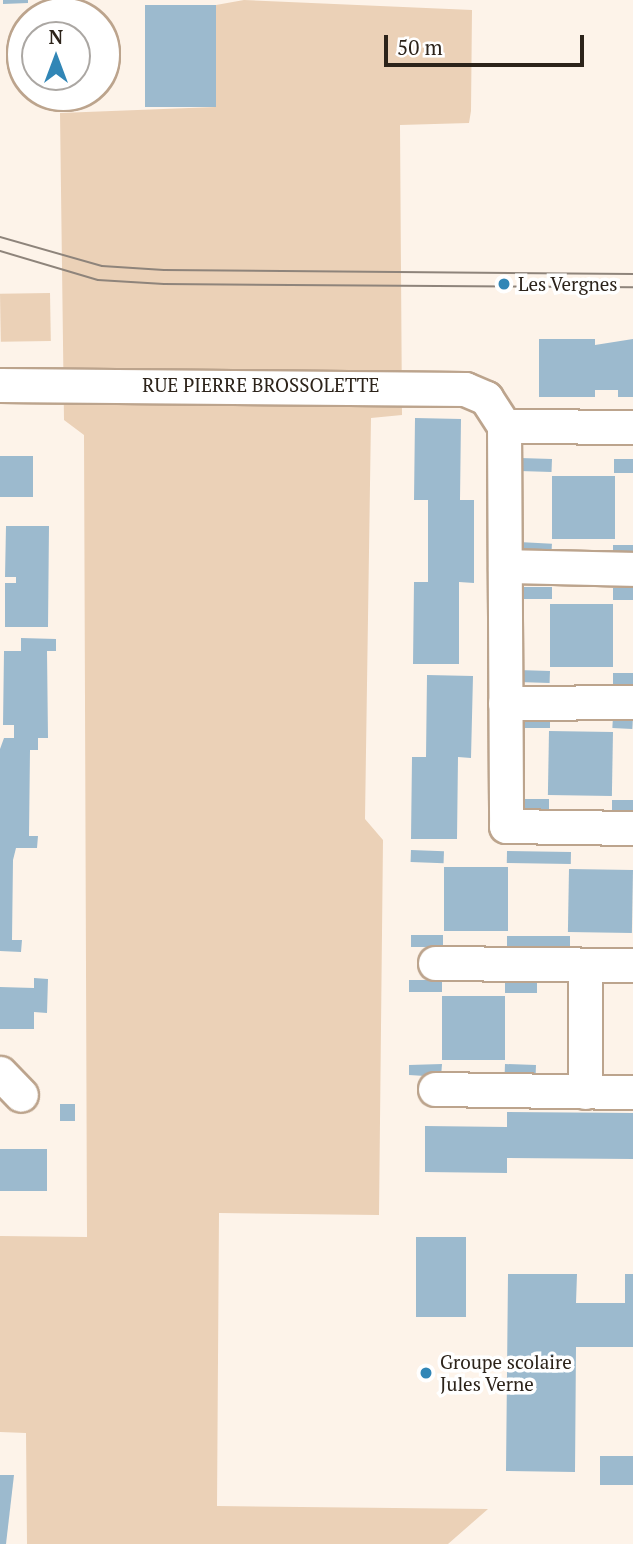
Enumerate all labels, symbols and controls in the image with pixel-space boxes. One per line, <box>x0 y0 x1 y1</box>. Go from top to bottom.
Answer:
north arrow <box>21 21 91 91</box>
scale bar <box>388 21 588 65</box>
text: N <box>49 24 63 49</box>
text: 50 m <box>397 33 443 61</box>
place label: Les Vergnes <box>518 273 618 295</box>
marker: Les Vergnes <box>496 276 512 292</box>
street label: RUE PIERRE BROSSOLETTE <box>142 374 380 396</box>
place label: Groupe scolaire Jules Verne <box>440 1351 572 1395</box>
marker: Groupe scolaire Jules Verne <box>418 1365 434 1381</box>

